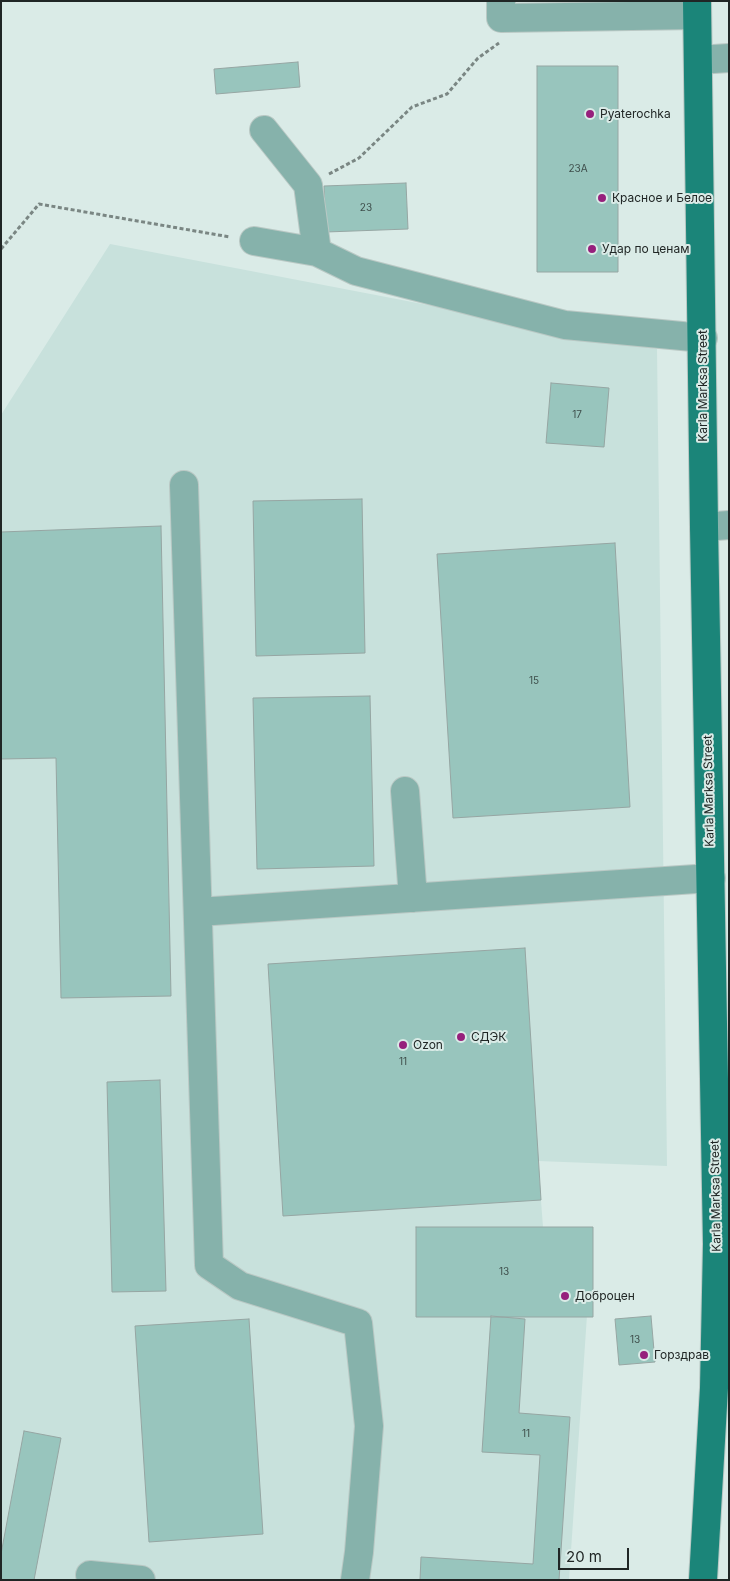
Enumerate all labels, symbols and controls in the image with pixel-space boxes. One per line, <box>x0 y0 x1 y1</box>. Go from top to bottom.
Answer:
place label: Pyaterochka <box>600 107 671 121</box>
marker: Pyaterochka <box>584 108 596 120</box>
house number: 23А <box>568 163 588 175</box>
place label: Красное и Белое <box>612 191 712 205</box>
marker: Красное и Белое <box>596 192 608 204</box>
house number: 23 <box>360 202 372 214</box>
place label: Удар по ценам <box>602 242 689 256</box>
marker: Удар по ценам <box>586 243 598 255</box>
street label: Karla Marksa Street <box>696 330 710 442</box>
house number: 17 <box>572 409 582 421</box>
house number: 15 <box>529 675 539 687</box>
street label: Karla Marksa Street <box>701 735 717 847</box>
place label: СДЭК <box>471 1030 506 1044</box>
marker: СДЭК <box>455 1031 467 1043</box>
place label: Ozon <box>413 1038 443 1052</box>
marker: Ozon <box>397 1039 409 1051</box>
house number: 11 <box>399 1056 407 1068</box>
street label: Karla Marksa Street <box>708 1140 724 1252</box>
house number: 13 <box>499 1266 509 1278</box>
place label: Доброцен <box>575 1289 635 1303</box>
marker: Доброцен <box>559 1290 571 1302</box>
house number: 13 <box>630 1334 640 1346</box>
place label: Горздрав <box>654 1348 709 1362</box>
marker: Горздрав <box>638 1349 650 1361</box>
house number: 11 <box>522 1428 530 1440</box>
scale bar <box>560 1538 631 1570</box>
text: 20 m <box>566 1547 602 1566</box>

